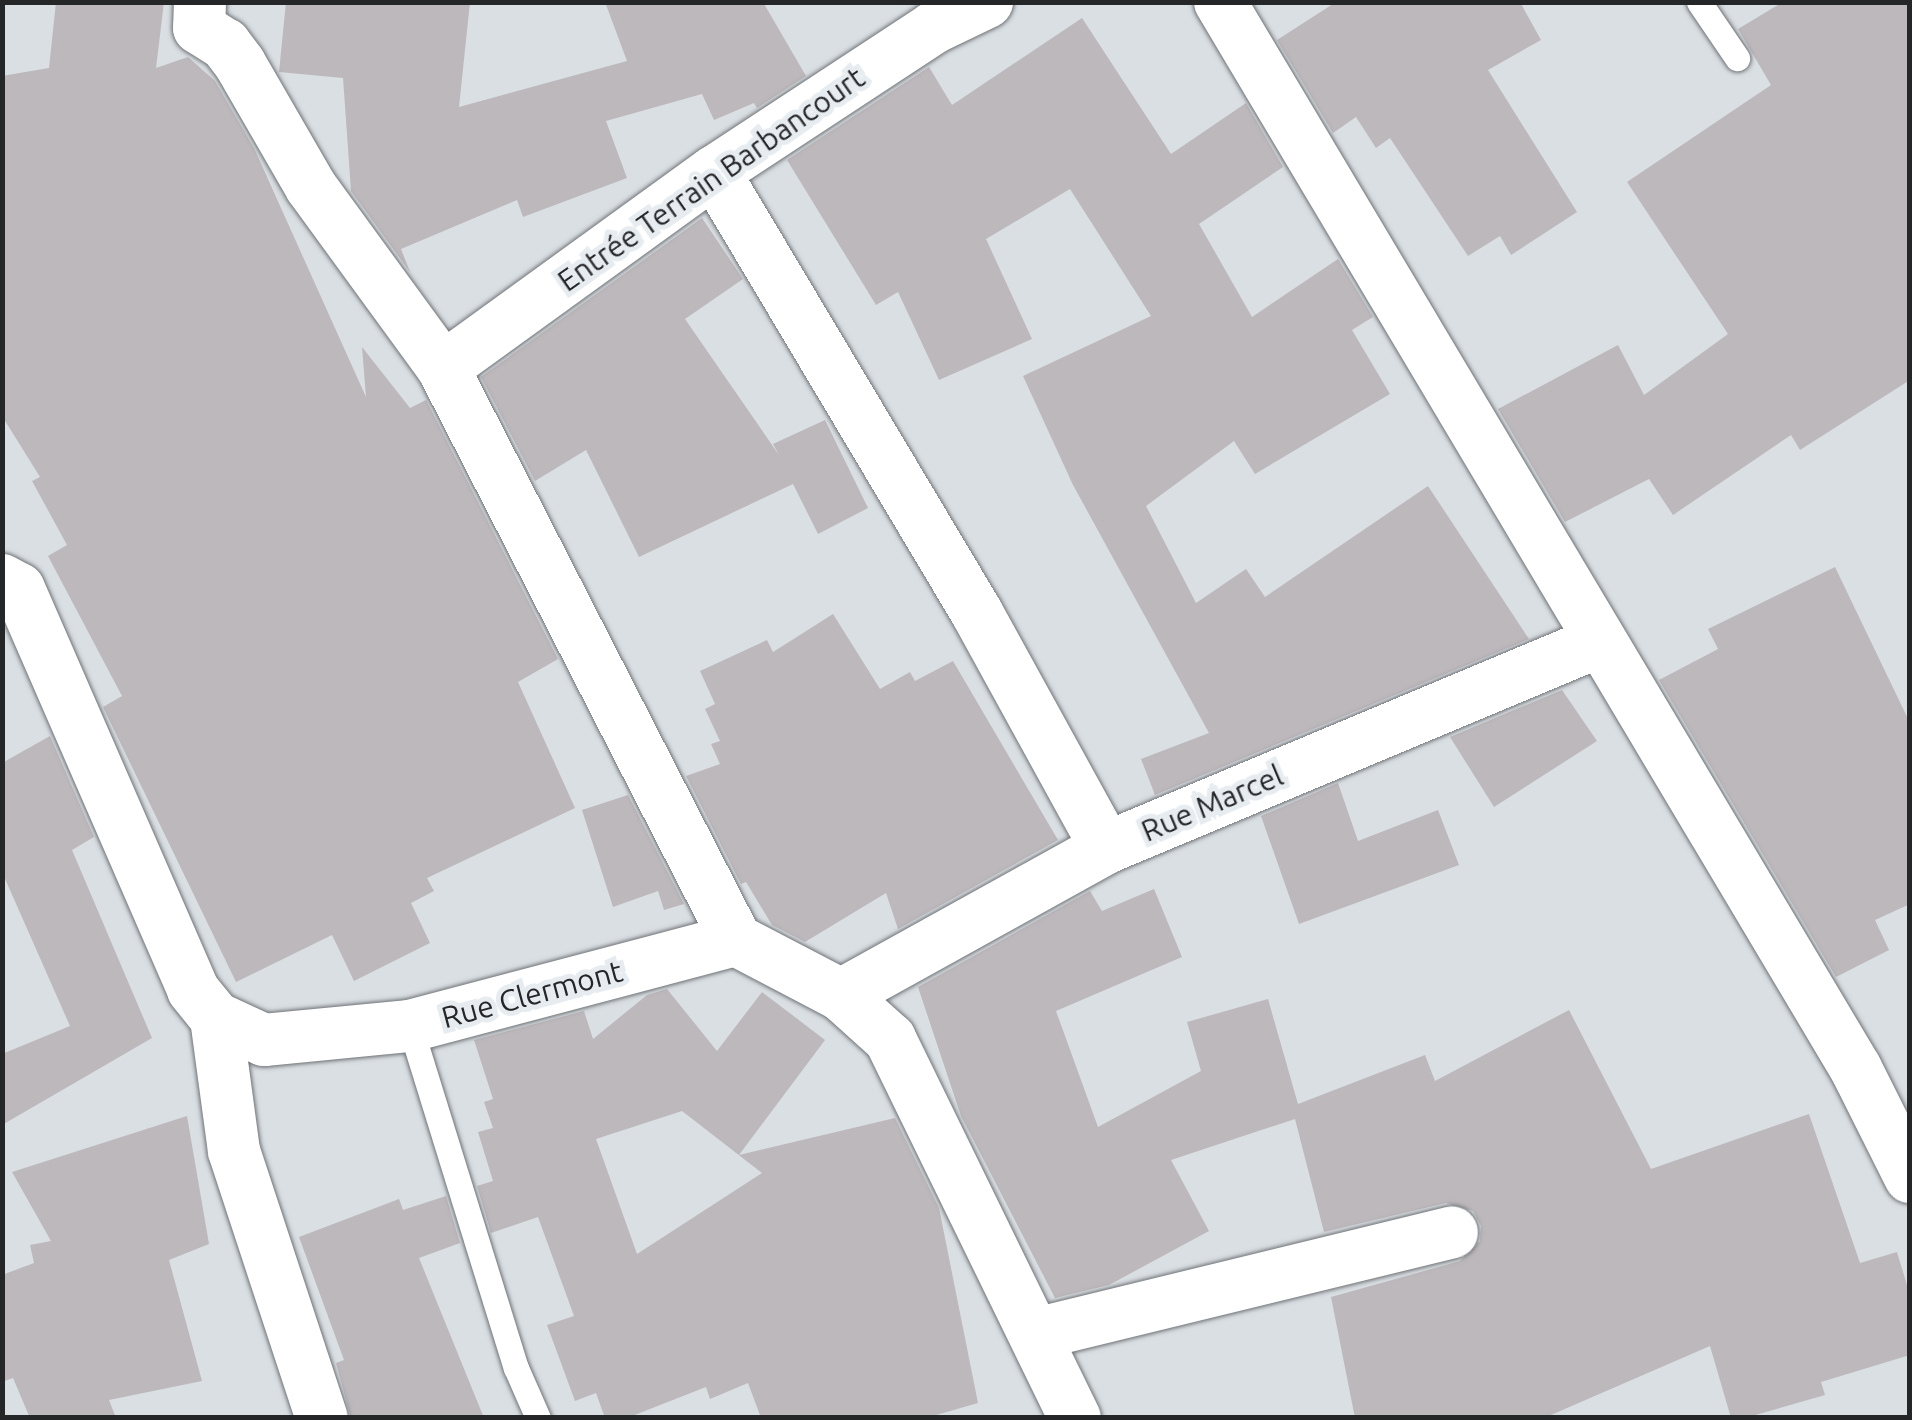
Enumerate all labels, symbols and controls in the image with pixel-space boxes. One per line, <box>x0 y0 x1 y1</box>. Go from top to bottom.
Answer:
street label: Entrée Terrain Barbancourt <box>551 59 871 299</box>
street label: Rue Marcel <box>1136 757 1288 849</box>
street label: Rue Clermont <box>438 953 626 1035</box>

